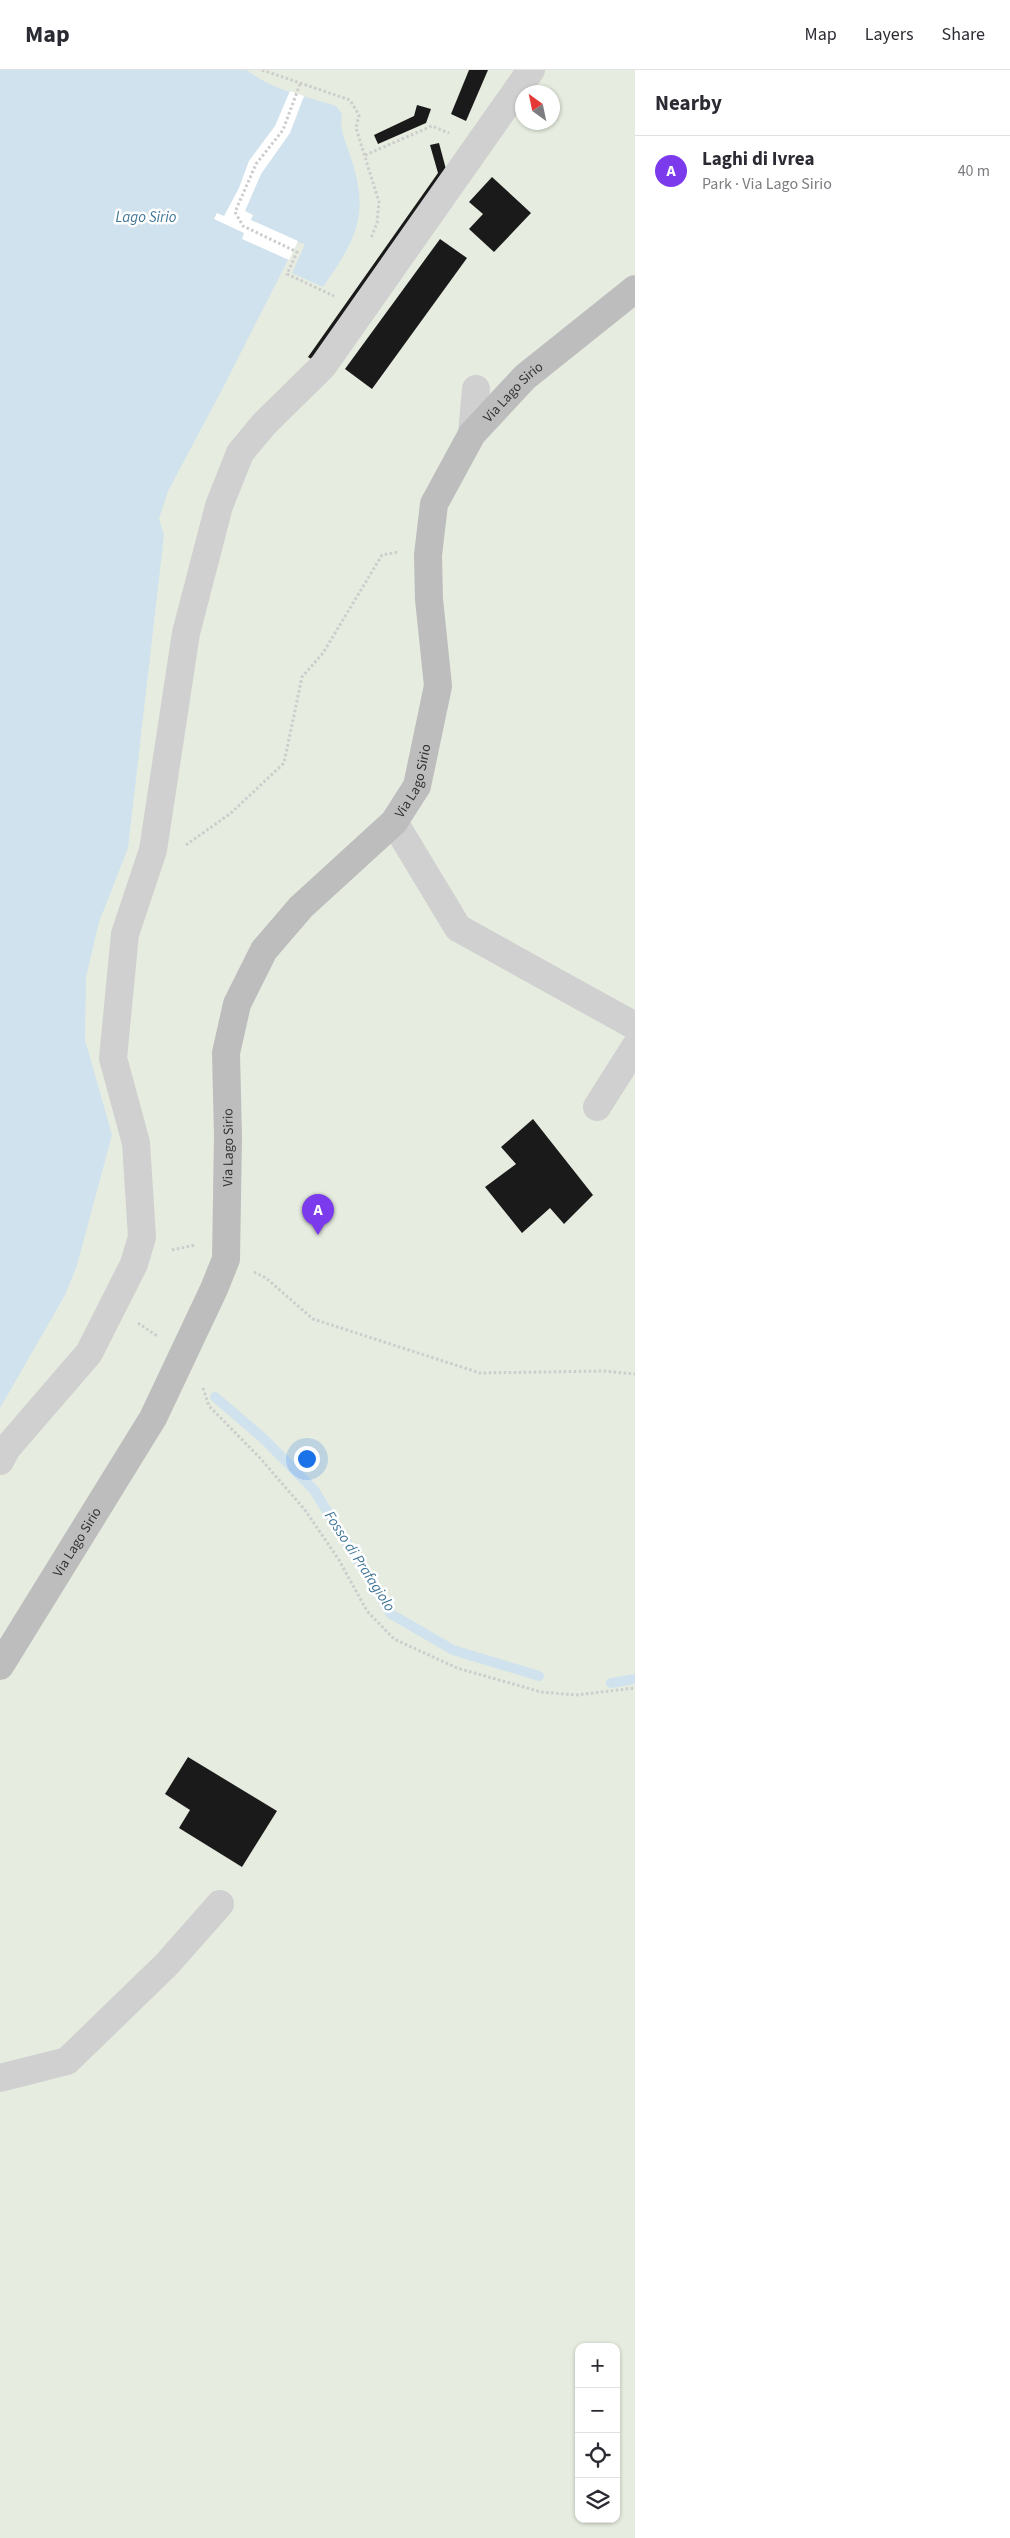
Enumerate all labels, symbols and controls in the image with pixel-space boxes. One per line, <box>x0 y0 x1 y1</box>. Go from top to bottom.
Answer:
text: Map <box>25 17 70 52</box>
text: Map <box>805 22 837 47</box>
text: Layers <box>865 22 914 47</box>
text: Share <box>942 22 985 47</box>
north arrow <box>515 85 560 130</box>
text: Nearby <box>655 88 722 118</box>
text: Laghi di Ivrea <box>702 146 815 173</box>
text: A <box>666 160 676 182</box>
text: 40 m <box>958 160 990 182</box>
text: Park · Via Lago Sirio <box>702 173 832 195</box>
water label: Lago Sirio <box>116 207 177 228</box>
street label: Via Lago Sirio <box>479 357 548 427</box>
street label: Via Lago Sirio <box>390 742 437 822</box>
street label: Via Lago Sirio <box>218 1108 239 1187</box>
pin: A <box>302 1194 334 1235</box>
your location <box>294 1446 320 1472</box>
street label: Via Lago Sirio <box>48 1504 107 1581</box>
water label: Fosso di Prafagiolo <box>319 1507 400 1616</box>
map controls <box>575 2343 620 2523</box>
button: + <box>575 2343 620 2388</box>
button: − <box>575 2388 620 2433</box>
button: locate <box>575 2433 620 2478</box>
button: layers <box>575 2478 620 2523</box>

